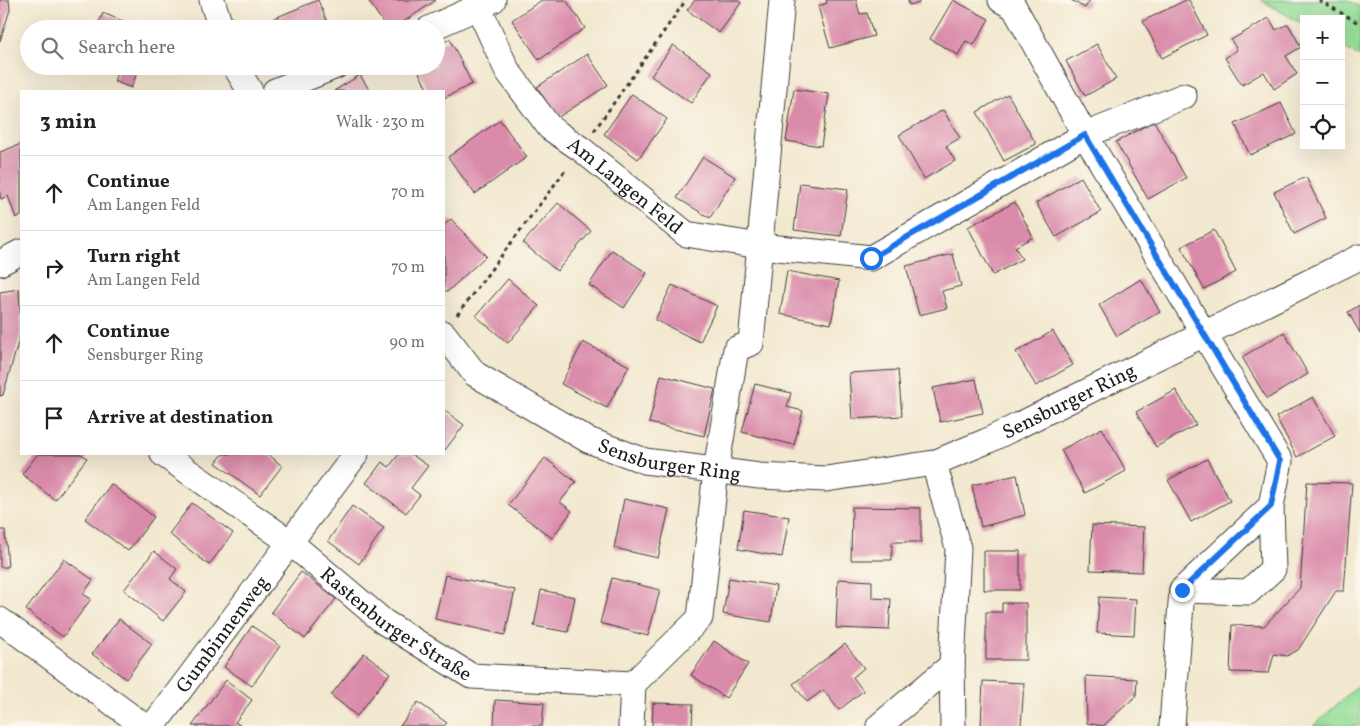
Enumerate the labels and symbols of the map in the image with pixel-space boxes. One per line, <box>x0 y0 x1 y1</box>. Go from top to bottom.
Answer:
street label: Am Langen Feld <box>561 132 688 242</box>
route start <box>860 247 883 270</box>
street label: Sensburger Ring <box>998 358 1141 447</box>
street label: Sensburger Ring <box>593 433 742 489</box>
street label: Rastenburger Straße <box>313 561 477 689</box>
street label: Gumbinnenweg <box>170 571 277 700</box>
route end <box>1171 579 1194 602</box>

